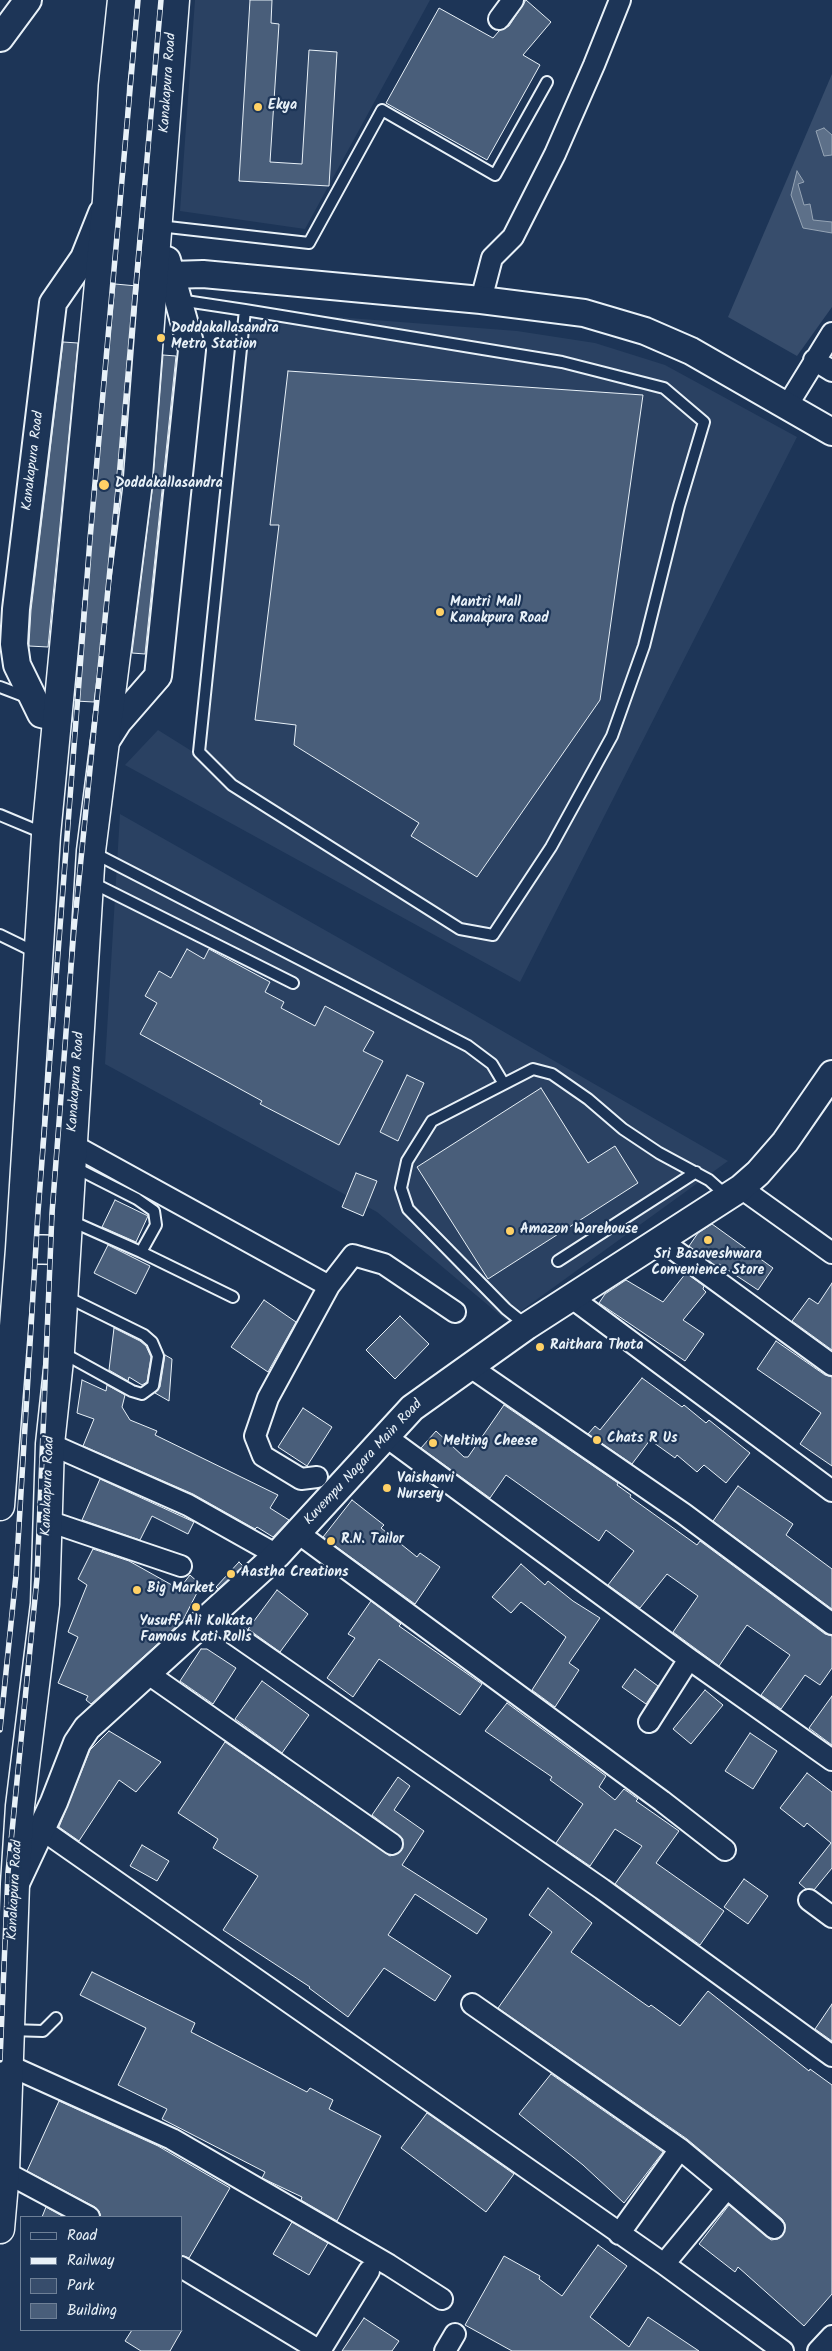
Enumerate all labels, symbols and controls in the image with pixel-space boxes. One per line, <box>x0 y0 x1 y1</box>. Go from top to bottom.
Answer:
street label: Kanakapura Road <box>157 32 181 134</box>
place label: Ekya <box>268 99 297 115</box>
marker: Ekya <box>252 101 264 113</box>
place label: Doddakallasandra Metro Station <box>171 322 279 354</box>
marker: Doddakallasandra Metro Station <box>155 332 167 344</box>
street label: Kanakapura Road <box>20 410 48 512</box>
place label: Doddakallasandra <box>115 477 223 493</box>
marker: Doddakallasandra <box>97 478 111 492</box>
place label: Mantri Mall Kanakpura Road <box>450 596 549 628</box>
marker: Mantri Mall Kanakpura Road <box>434 606 446 618</box>
street label: Kanakapura Road <box>65 1031 89 1133</box>
place label: Amazon Warehouse <box>520 1223 638 1239</box>
marker: Amazon Warehouse <box>504 1225 516 1237</box>
marker: Sri Basaveshwara Convenience Store <box>702 1234 714 1246</box>
place label: Sri Basaveshwara Convenience Store <box>652 1248 764 1280</box>
place label: Raithara Thota <box>550 1339 643 1355</box>
marker: Raithara Thota <box>534 1341 546 1353</box>
street label: Kuvempu Nagara Main Road <box>301 1397 427 1529</box>
place label: Chats R Us <box>607 1432 678 1448</box>
marker: Chats R Us <box>591 1434 603 1446</box>
place label: Melting Cheese <box>443 1435 538 1451</box>
street label: Kanakapura Road <box>39 1436 59 1536</box>
marker: Melting Cheese <box>427 1437 439 1449</box>
place label: Vaishanvi Nursery <box>397 1472 454 1504</box>
marker: Vaishanvi Nursery <box>381 1482 393 1494</box>
place label: R.N. Tailor <box>341 1533 404 1549</box>
marker: R.N. Tailor <box>325 1535 337 1547</box>
place label: Aastha Creations <box>241 1566 349 1582</box>
marker: Aastha Creations <box>225 1568 237 1580</box>
place label: Big Market <box>147 1582 214 1598</box>
marker: Big Market <box>131 1584 143 1596</box>
marker: Yusuff Ali Kolkata Famous Kati Rolls <box>190 1601 202 1613</box>
place label: Yusuff Ali Kolkata Famous Kati Rolls <box>139 1615 253 1648</box>
street label: Kanakapura Road <box>5 1839 27 1941</box>
legend <box>20 2216 182 2331</box>
text: Road <box>67 2224 97 2248</box>
text: Railway <box>67 2249 114 2273</box>
text: Park <box>67 2274 94 2298</box>
text: Building <box>67 2299 117 2323</box>

